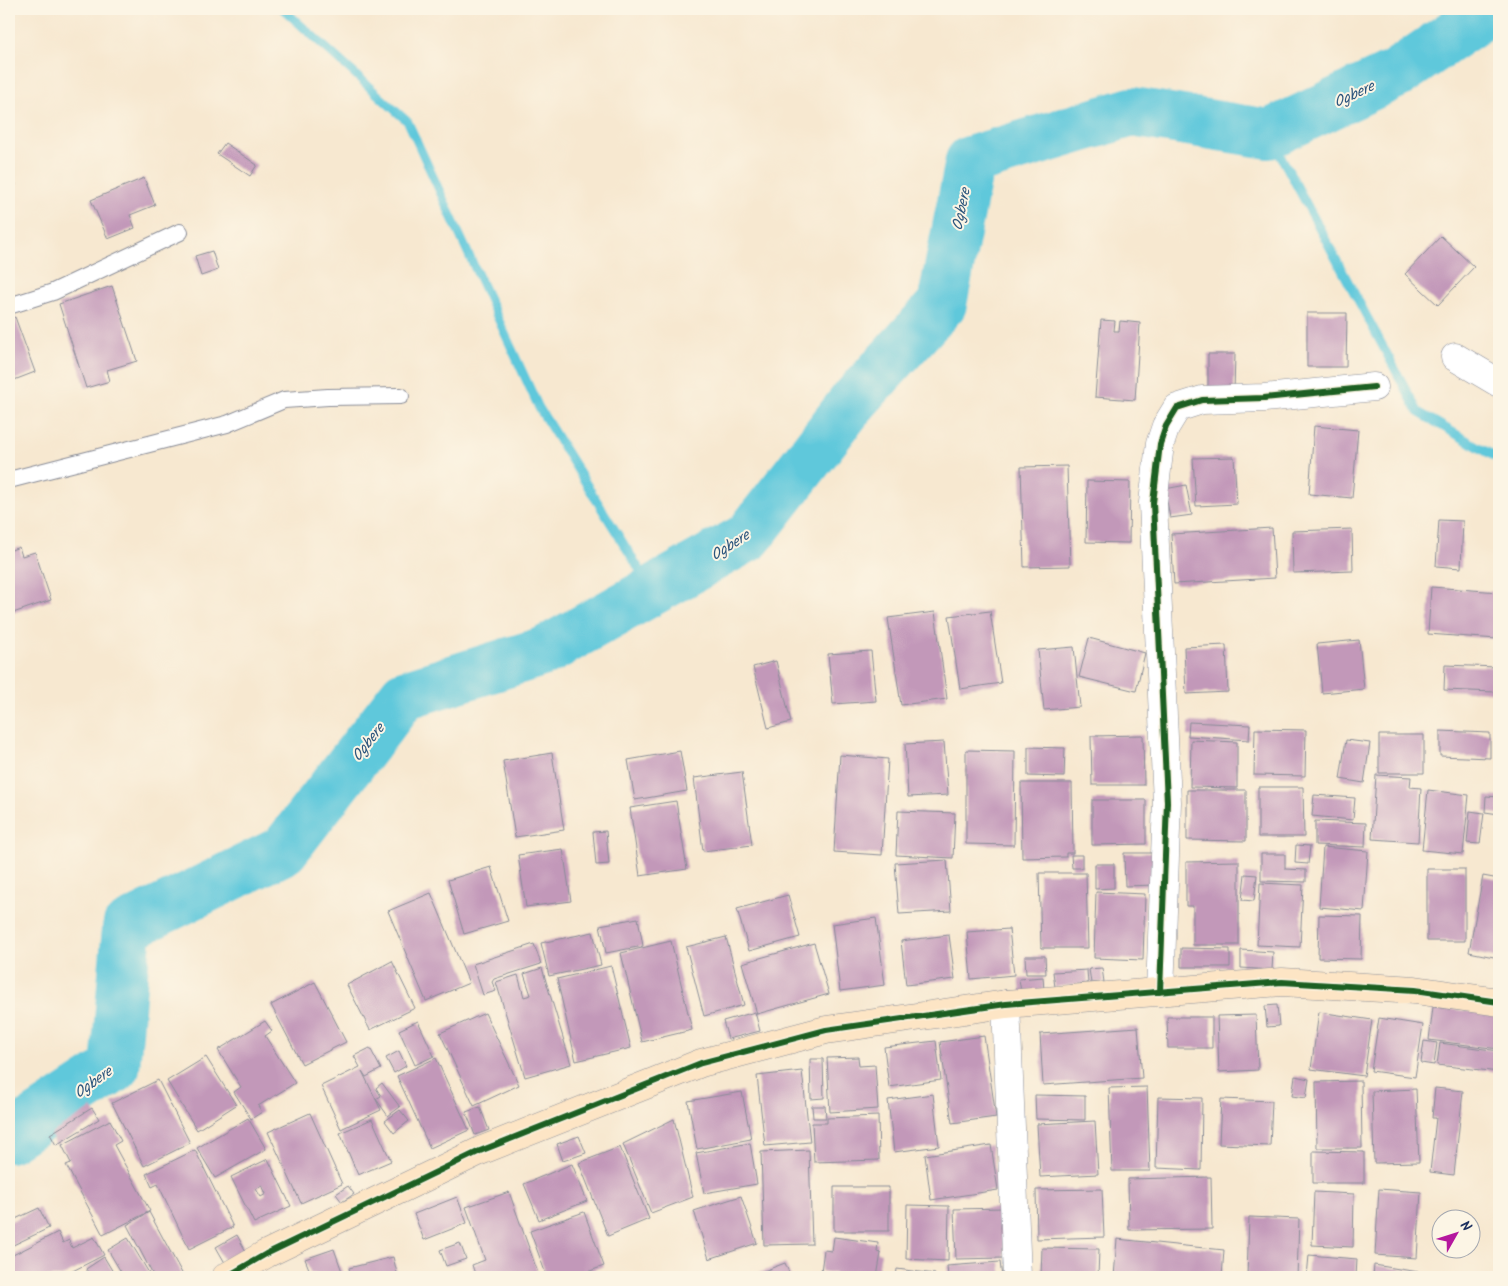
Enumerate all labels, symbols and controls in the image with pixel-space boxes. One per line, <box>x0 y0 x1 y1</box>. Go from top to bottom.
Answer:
water label: Ogbere <box>1330 74 1380 115</box>
water label: Ogbere <box>946 185 978 232</box>
water label: Ogbere <box>706 523 756 568</box>
water label: Ogbere <box>346 717 392 767</box>
water label: Ogbere <box>69 1060 119 1105</box>
north arrow <box>1430 1208 1480 1258</box>
text: N <box>1454 1216 1477 1237</box>

